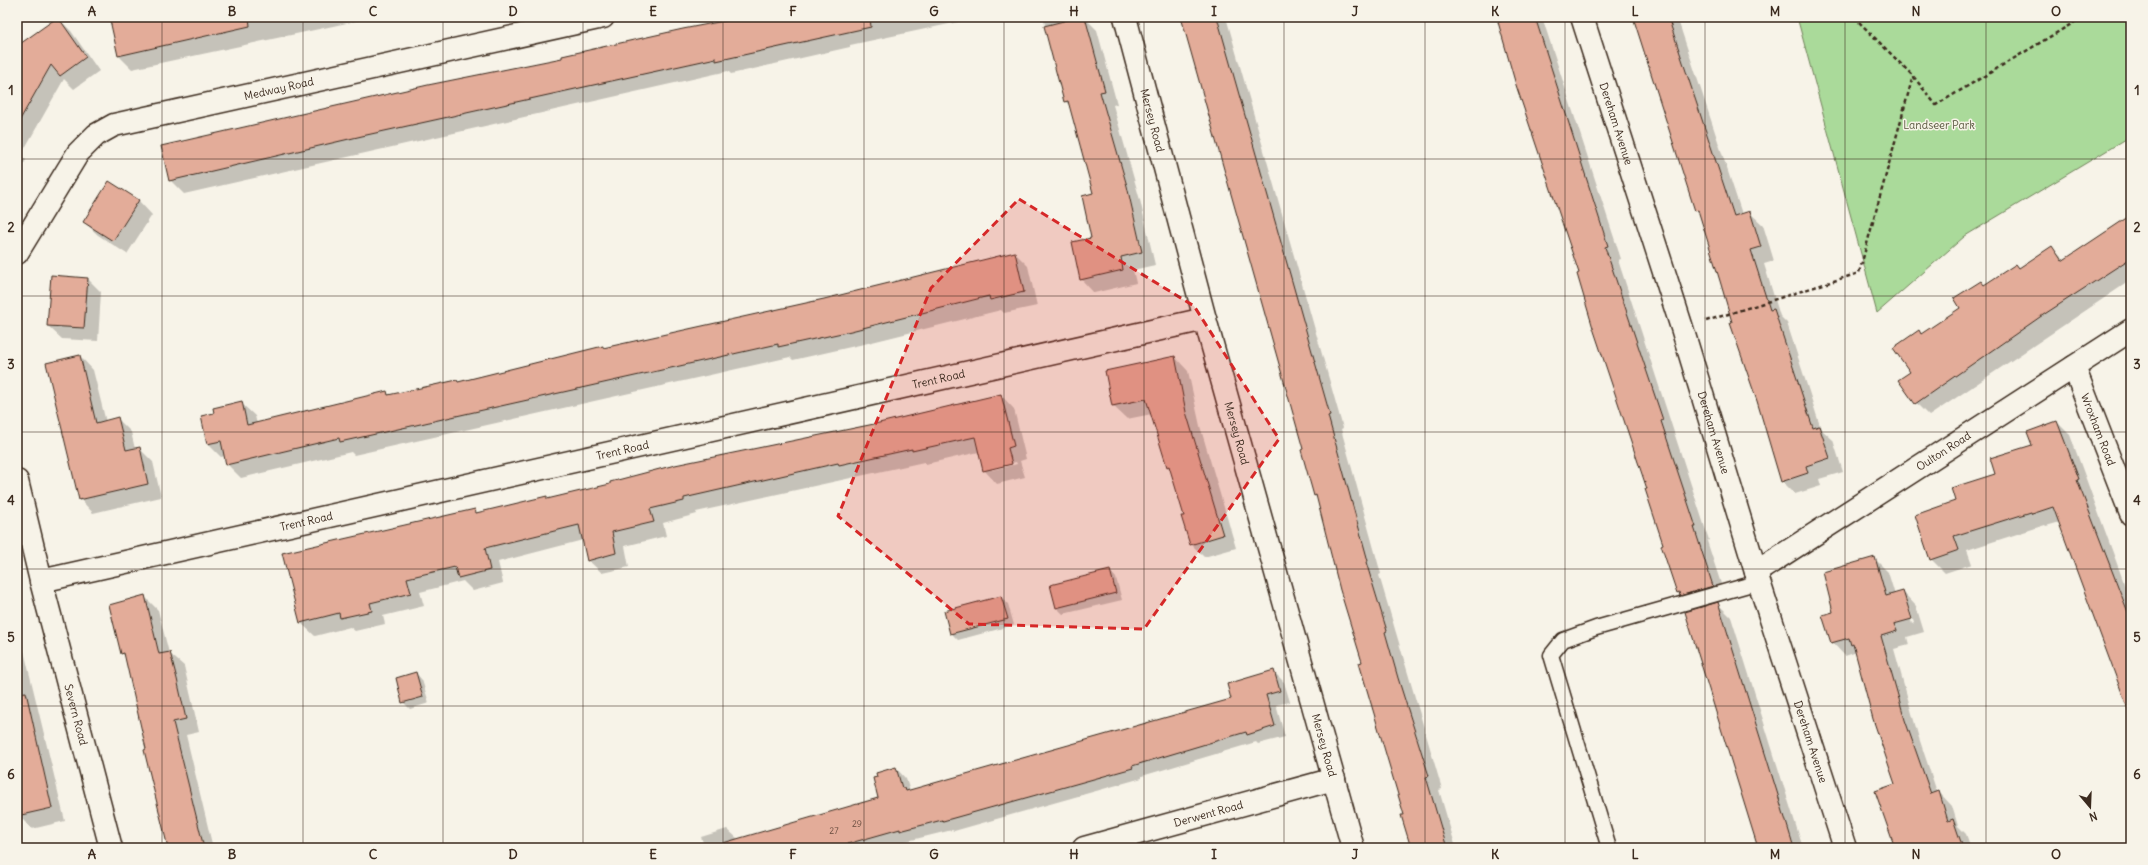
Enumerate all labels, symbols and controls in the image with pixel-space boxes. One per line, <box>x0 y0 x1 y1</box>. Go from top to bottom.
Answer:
text: A <box>88 3 97 20</box>
text: B <box>228 3 237 20</box>
text: C <box>369 3 378 20</box>
text: D <box>508 3 518 20</box>
text: E <box>649 3 657 20</box>
text: F <box>789 3 797 20</box>
text: G <box>929 3 939 20</box>
text: H <box>1069 3 1079 20</box>
text: I <box>1211 3 1217 20</box>
text: J <box>1352 3 1359 20</box>
text: K <box>1491 3 1500 20</box>
text: L <box>1631 3 1639 20</box>
text: M <box>1770 3 1780 20</box>
text: N <box>1912 3 1920 20</box>
text: O <box>2051 3 2061 20</box>
street label: Medway Road <box>243 74 315 103</box>
street label: Dereham Avenue <box>1597 81 1636 167</box>
text: 1 <box>8 82 14 99</box>
text: 1 <box>2134 82 2140 99</box>
street label: Mersey Road <box>1137 87 1168 154</box>
park label: Landseer Park <box>1903 118 1975 132</box>
text: 2 <box>7 219 15 236</box>
text: 2 <box>2133 219 2141 236</box>
text: 3 <box>7 356 15 373</box>
text: 3 <box>2133 356 2141 373</box>
street label: Trent Road <box>911 366 967 392</box>
street label: Dereham Avenue <box>1695 390 1733 476</box>
street label: Wroxham Road <box>2078 391 2119 468</box>
street label: Mersey Road <box>1221 400 1253 467</box>
street label: Oulton Road <box>1913 428 1974 474</box>
street label: Trent Road <box>595 437 651 463</box>
text: 4 <box>7 492 15 509</box>
text: 4 <box>2133 492 2141 509</box>
street label: Trent Road <box>279 508 335 534</box>
text: 5 <box>7 629 15 646</box>
text: 5 <box>2133 629 2141 646</box>
street label: Severn Road <box>61 683 91 747</box>
street label: Dereham Avenue <box>1791 699 1831 785</box>
street label: Mersey Road <box>1309 712 1340 779</box>
text: 6 <box>7 766 15 783</box>
text: 6 <box>2133 766 2141 783</box>
north arrow <box>2070 787 2110 827</box>
street label: Derwent Road <box>1172 797 1245 830</box>
text: N <box>2087 809 2099 824</box>
house number: 29 <box>852 818 862 829</box>
house number: 27 <box>829 825 839 836</box>
text: A <box>88 846 97 863</box>
text: B <box>228 846 237 863</box>
text: C <box>369 846 378 863</box>
text: D <box>508 846 518 863</box>
text: E <box>649 846 657 863</box>
text: F <box>789 846 797 863</box>
text: G <box>929 846 939 863</box>
text: H <box>1069 846 1079 863</box>
text: I <box>1211 846 1217 863</box>
text: J <box>1352 846 1359 863</box>
text: K <box>1491 846 1500 863</box>
text: L <box>1631 846 1639 863</box>
text: M <box>1770 846 1780 863</box>
text: N <box>1912 846 1920 863</box>
text: O <box>2051 846 2061 863</box>

